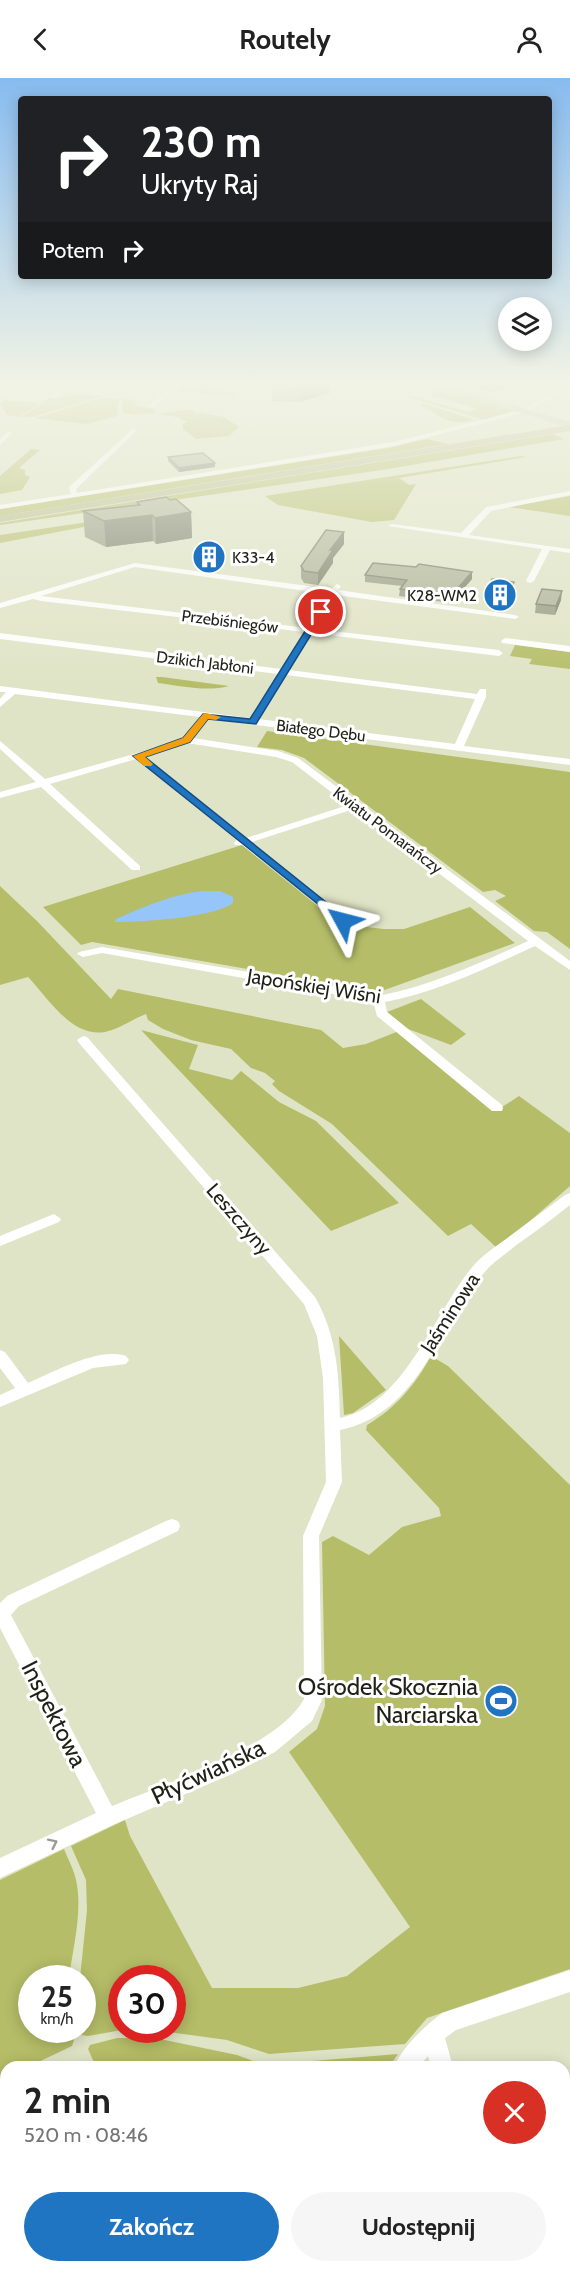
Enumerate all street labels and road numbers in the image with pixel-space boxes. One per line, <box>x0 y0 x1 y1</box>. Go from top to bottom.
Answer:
street label: Przebiśniegów <box>180 606 280 637</box>
street label: Dzikich Jabłoni <box>155 647 255 678</box>
street label: Białego Dębu <box>275 716 367 745</box>
street label: Kwiatu Pomarańczy <box>329 783 446 878</box>
street label: Japońskiej Wiśni <box>244 963 383 1008</box>
street label: Leszczyny <box>201 1178 277 1260</box>
street label: Jaśminowa <box>415 1268 485 1358</box>
street label: Inspektowa <box>15 1656 94 1772</box>
street label: Płyćwiańska <box>146 1732 270 1810</box>

